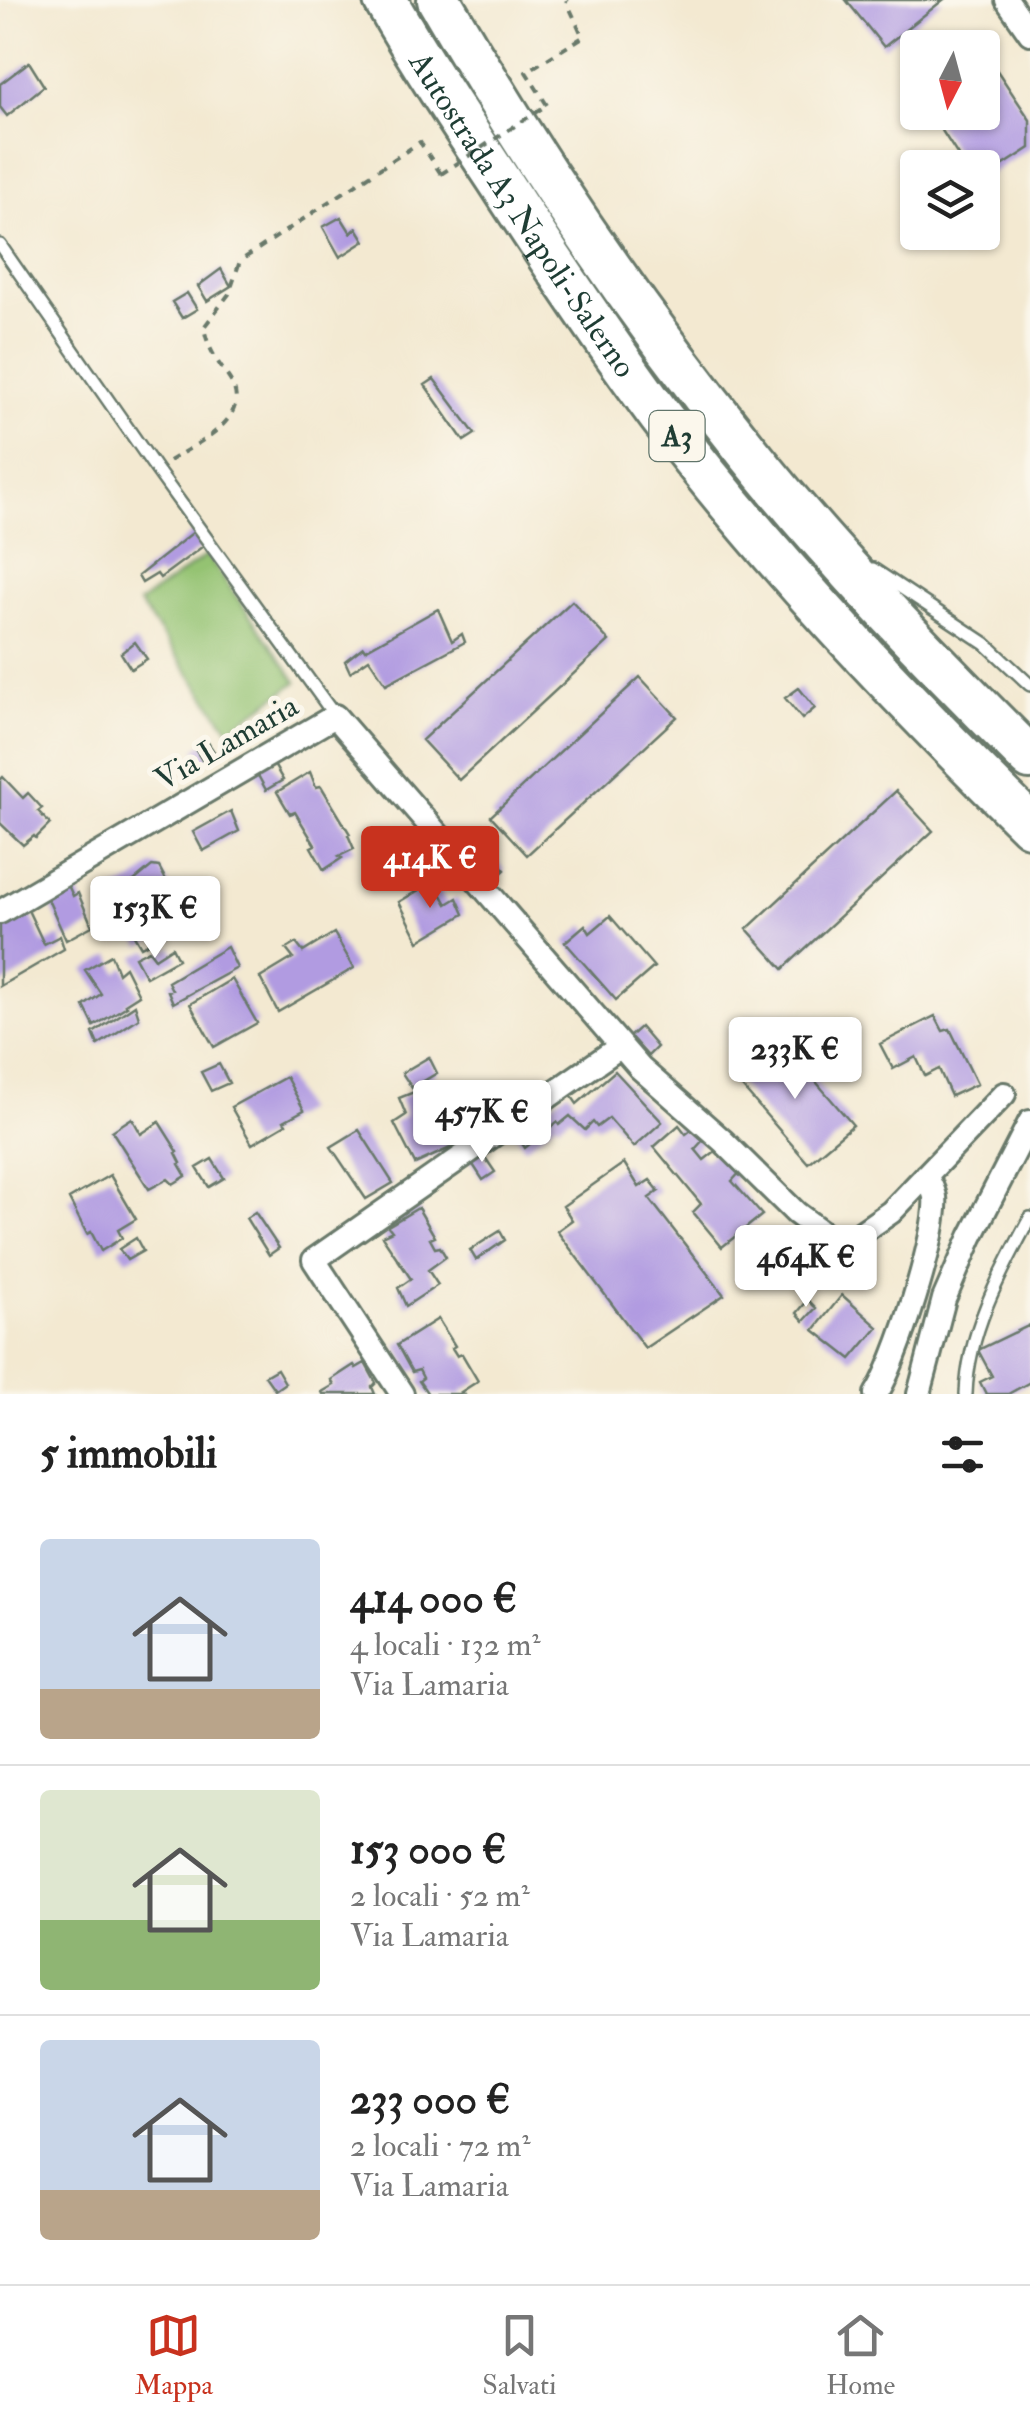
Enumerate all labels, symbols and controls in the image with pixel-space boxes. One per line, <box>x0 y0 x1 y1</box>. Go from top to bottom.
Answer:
north arrow <box>900 30 1000 130</box>
map controls <box>900 30 1000 250</box>
street label: Autostrada A3 Napoli-Salerno <box>399 44 645 386</box>
button: layers <box>900 150 1000 250</box>
road number: A3 <box>650 411 704 461</box>
street label: Via Lamaria <box>148 685 306 800</box>
pin: 414K € <box>349 826 511 911</box>
text: 414K € <box>383 838 477 878</box>
pin: 153K € <box>74 876 236 961</box>
text: 153K € <box>112 888 198 928</box>
pin: 233K € <box>714 1017 876 1102</box>
text: 233K € <box>751 1029 839 1069</box>
pin: 457K € <box>401 1080 563 1165</box>
text: 457K € <box>435 1092 529 1132</box>
pin: 464K € <box>725 1225 887 1310</box>
text: 464K € <box>757 1237 855 1277</box>
icon: filters <box>935 1427 990 1482</box>
text: 5 immobili <box>40 1428 217 1480</box>
text: 414 000 € <box>350 1573 517 1625</box>
icon: home <box>120 1579 240 1699</box>
text: 4 locali · 132 m² <box>350 1625 540 1665</box>
text: Via Lamaria <box>350 1665 509 1705</box>
text: 153 000 € <box>350 1824 506 1876</box>
icon: home <box>120 1830 240 1950</box>
text: 2 locali · 52 m² <box>350 1876 530 1916</box>
text: Via Lamaria <box>350 1916 509 1956</box>
text: 233 000 € <box>350 2074 510 2126</box>
icon: home <box>120 2080 240 2200</box>
text: 2 locali · 72 m² <box>350 2126 530 2166</box>
text: Via Lamaria <box>350 2166 509 2206</box>
tab: Mappa <box>135 2308 213 2403</box>
tab: Salvati <box>482 2308 556 2403</box>
tab: Home <box>826 2308 895 2403</box>

